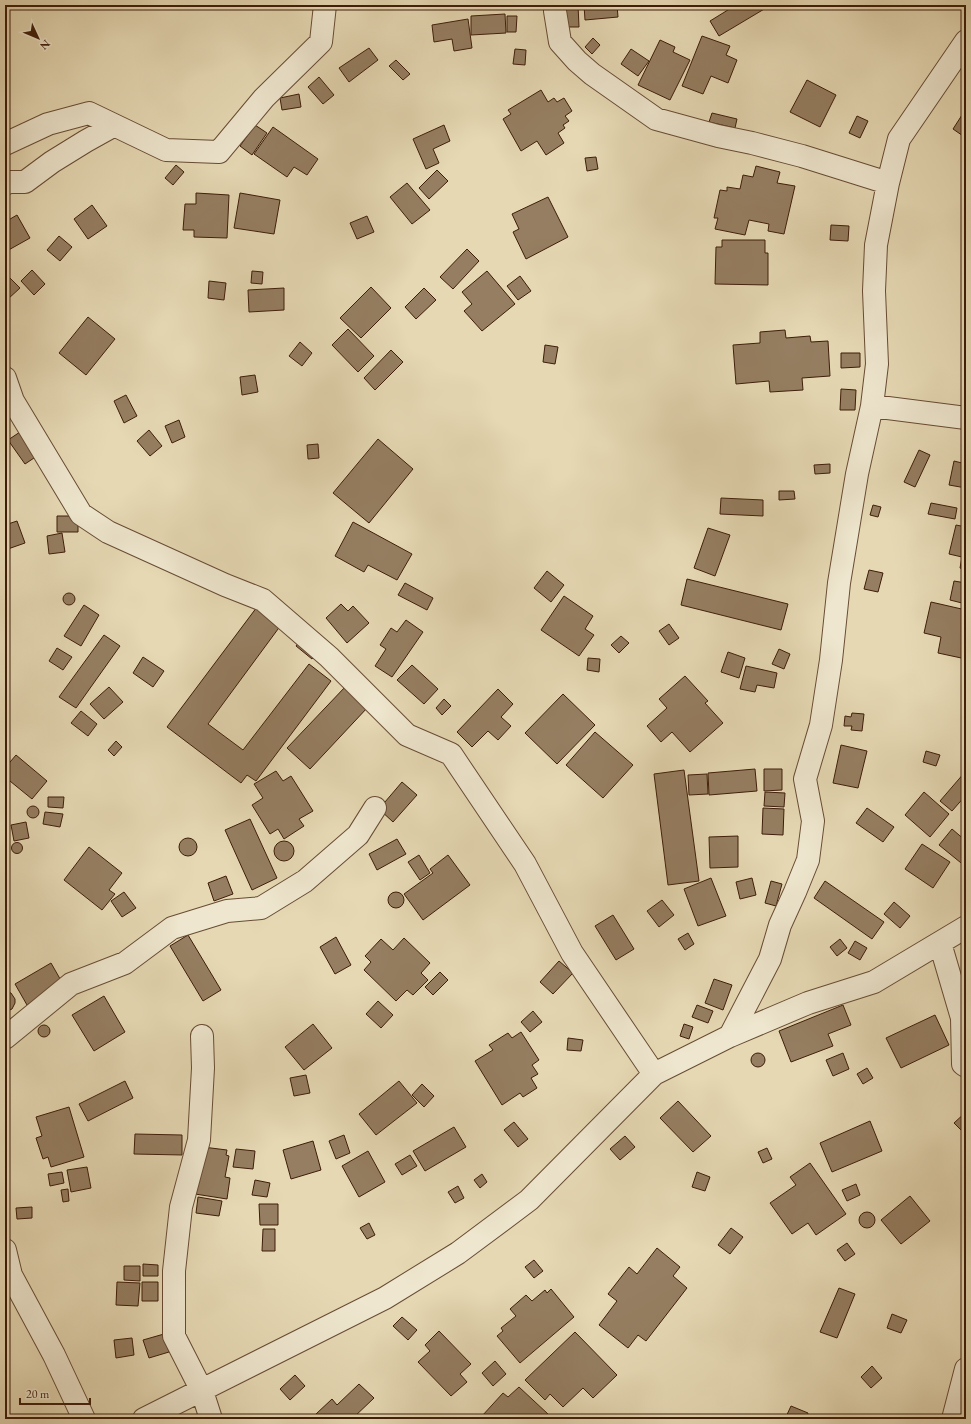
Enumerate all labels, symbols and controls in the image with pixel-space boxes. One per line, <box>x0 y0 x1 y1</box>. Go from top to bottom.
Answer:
north arrow <box>18 18 58 58</box>
text: N <box>37 37 53 53</box>
scale bar <box>20 1380 90 1406</box>
text: 20 m <box>26 1386 50 1402</box>

